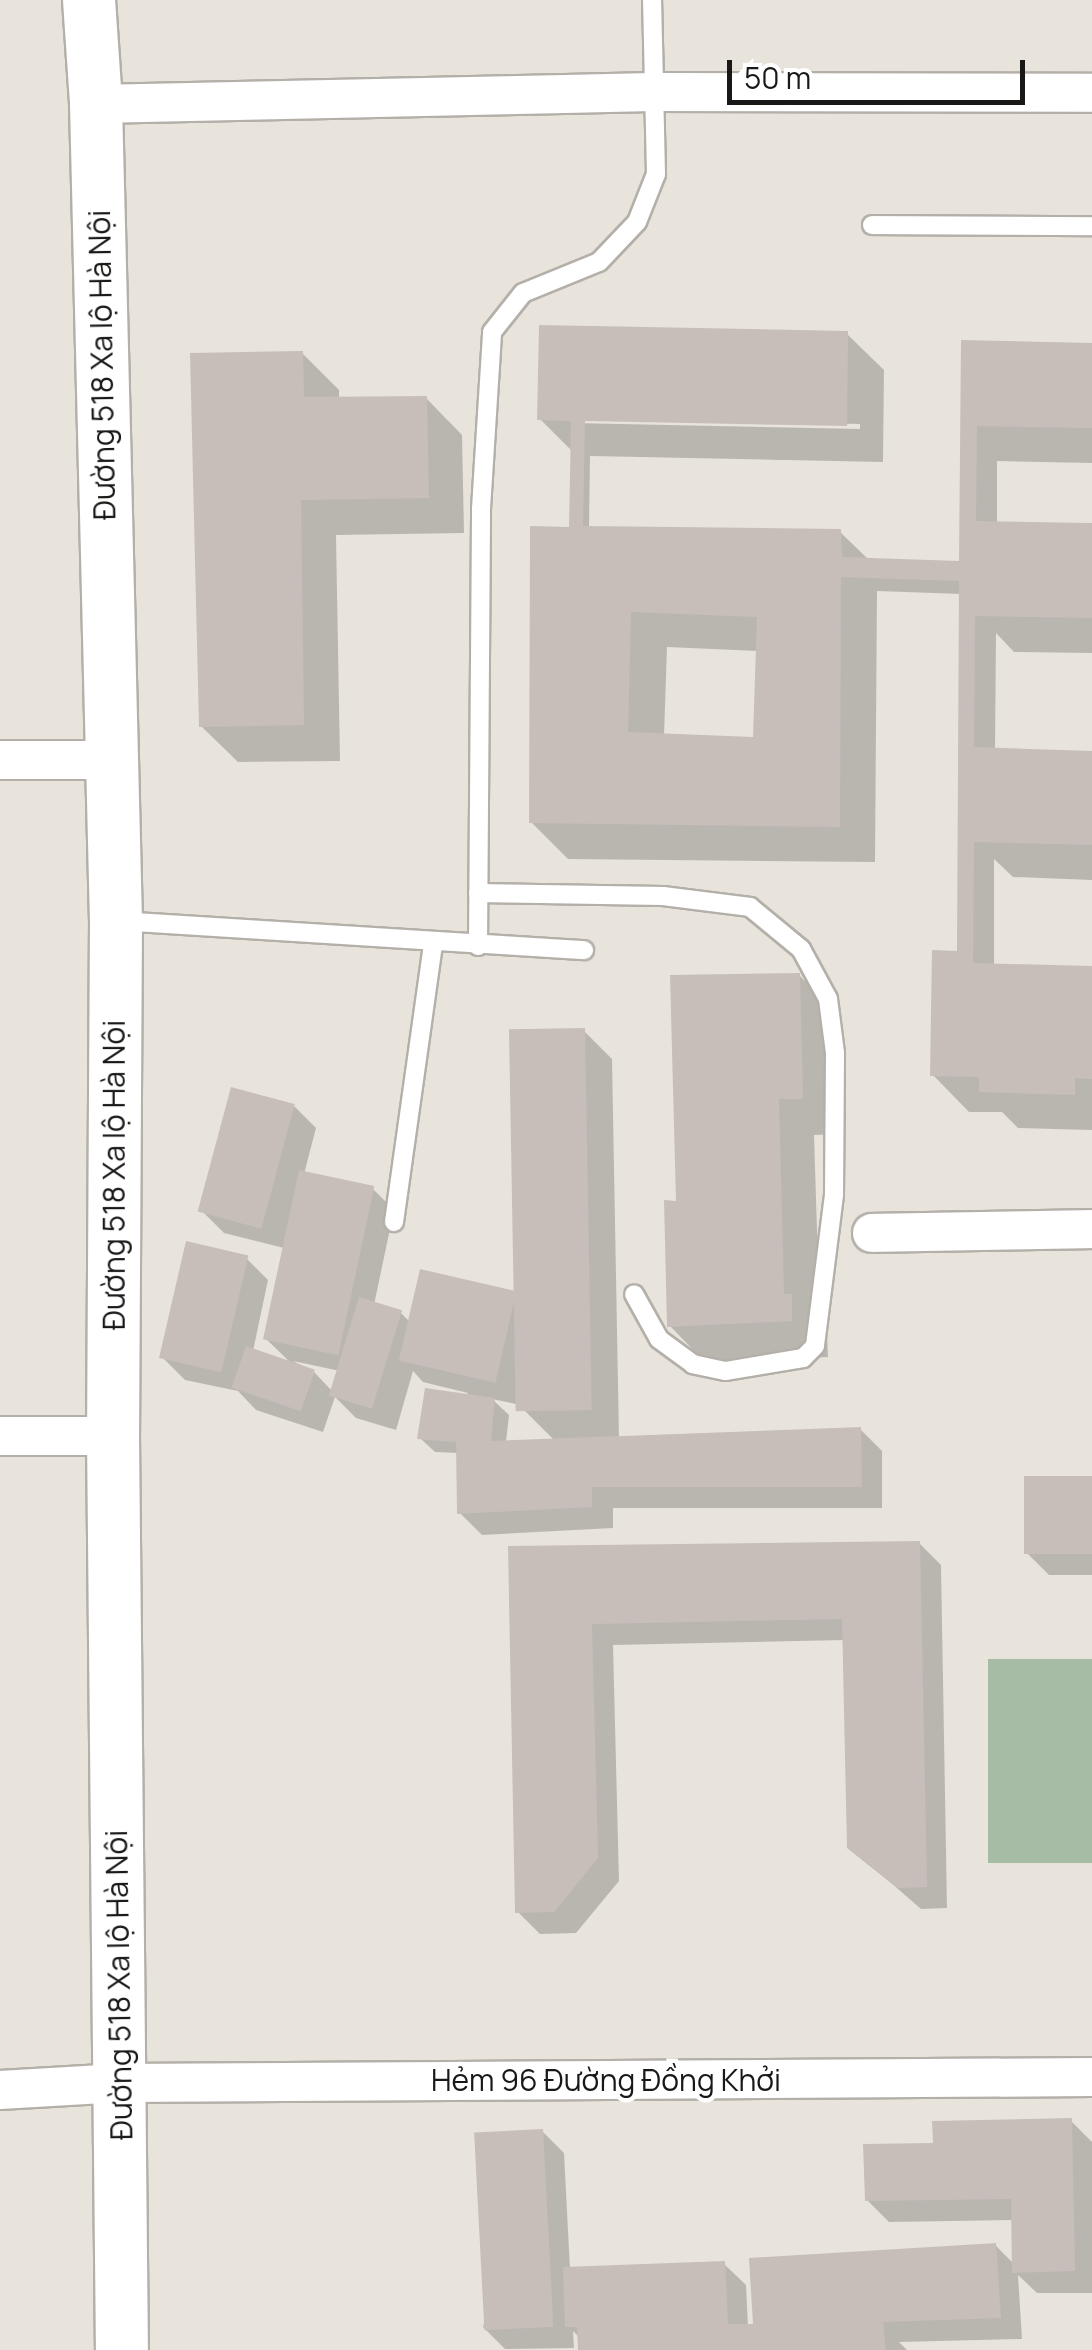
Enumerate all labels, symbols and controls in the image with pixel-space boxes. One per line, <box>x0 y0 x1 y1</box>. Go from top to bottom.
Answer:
scale bar <box>732 40 1030 102</box>
text: 50 m <box>744 57 811 98</box>
street label: Đường 518 Xa lộ Hà Nội <box>81 210 123 520</box>
street label: Đường 518 Xa lộ Hà Nội <box>96 1020 132 1330</box>
street label: Đường 518 Xa lộ Hà Nội <box>98 1830 140 2140</box>
street label: Hẻm 96 Đường Đồng Khởi <box>431 2062 781 2098</box>

